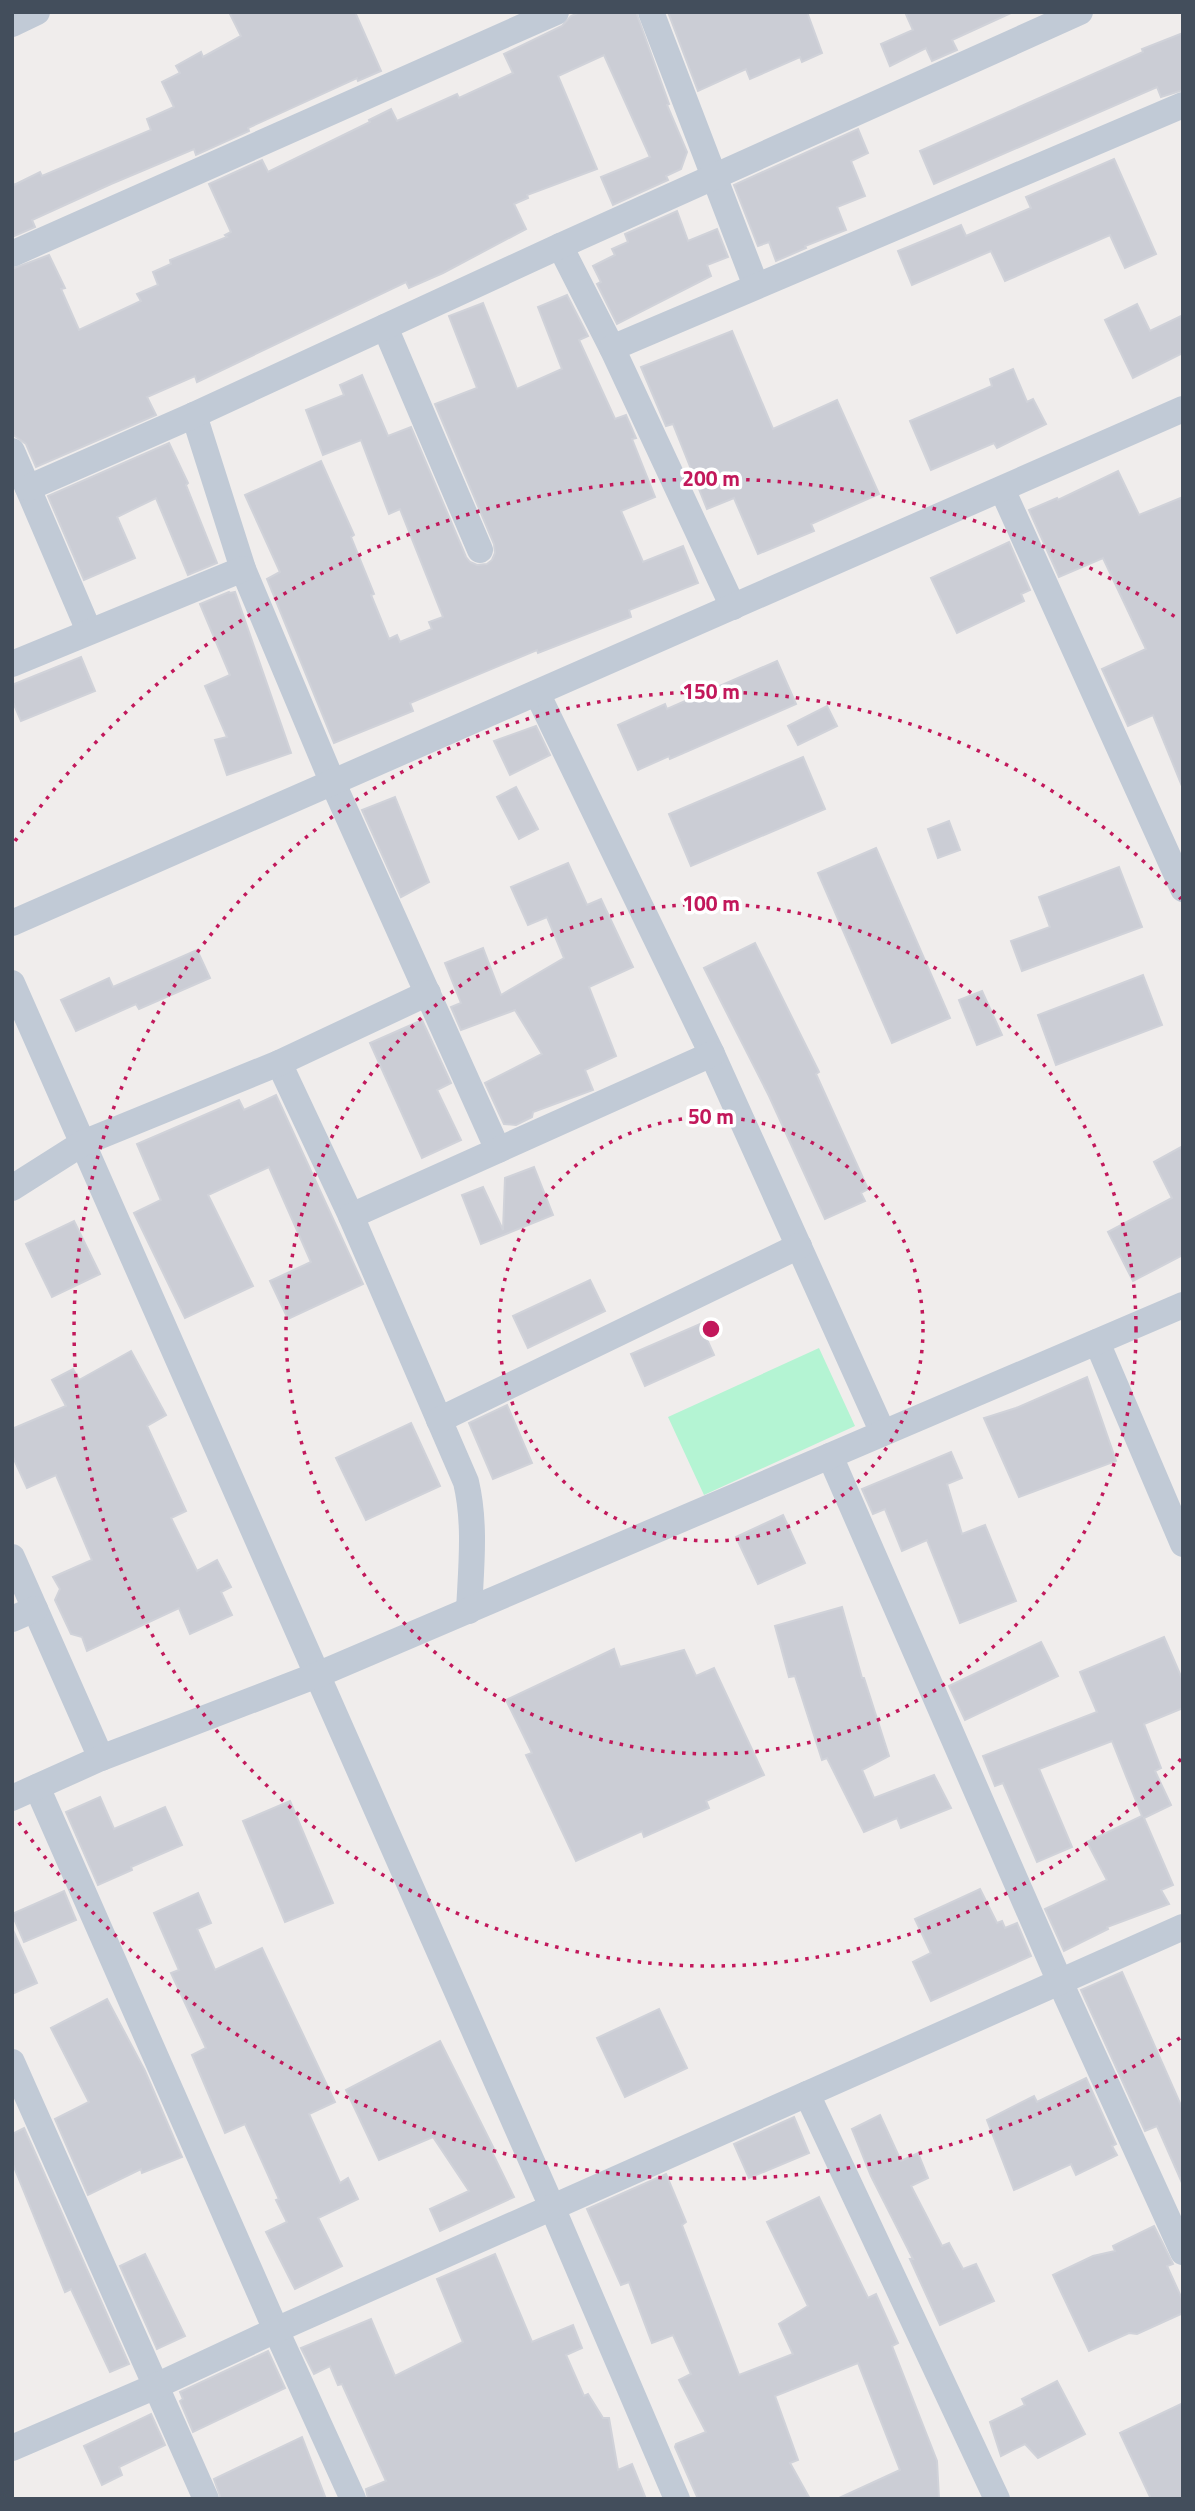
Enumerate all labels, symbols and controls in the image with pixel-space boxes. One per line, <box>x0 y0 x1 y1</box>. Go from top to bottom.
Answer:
text: 200 m <box>682 462 740 494</box>
text: 150 m <box>682 675 740 707</box>
text: 100 m <box>682 887 740 919</box>
text: 50 m <box>688 1100 734 1132</box>
centre of rings <box>699 1317 723 1341</box>

